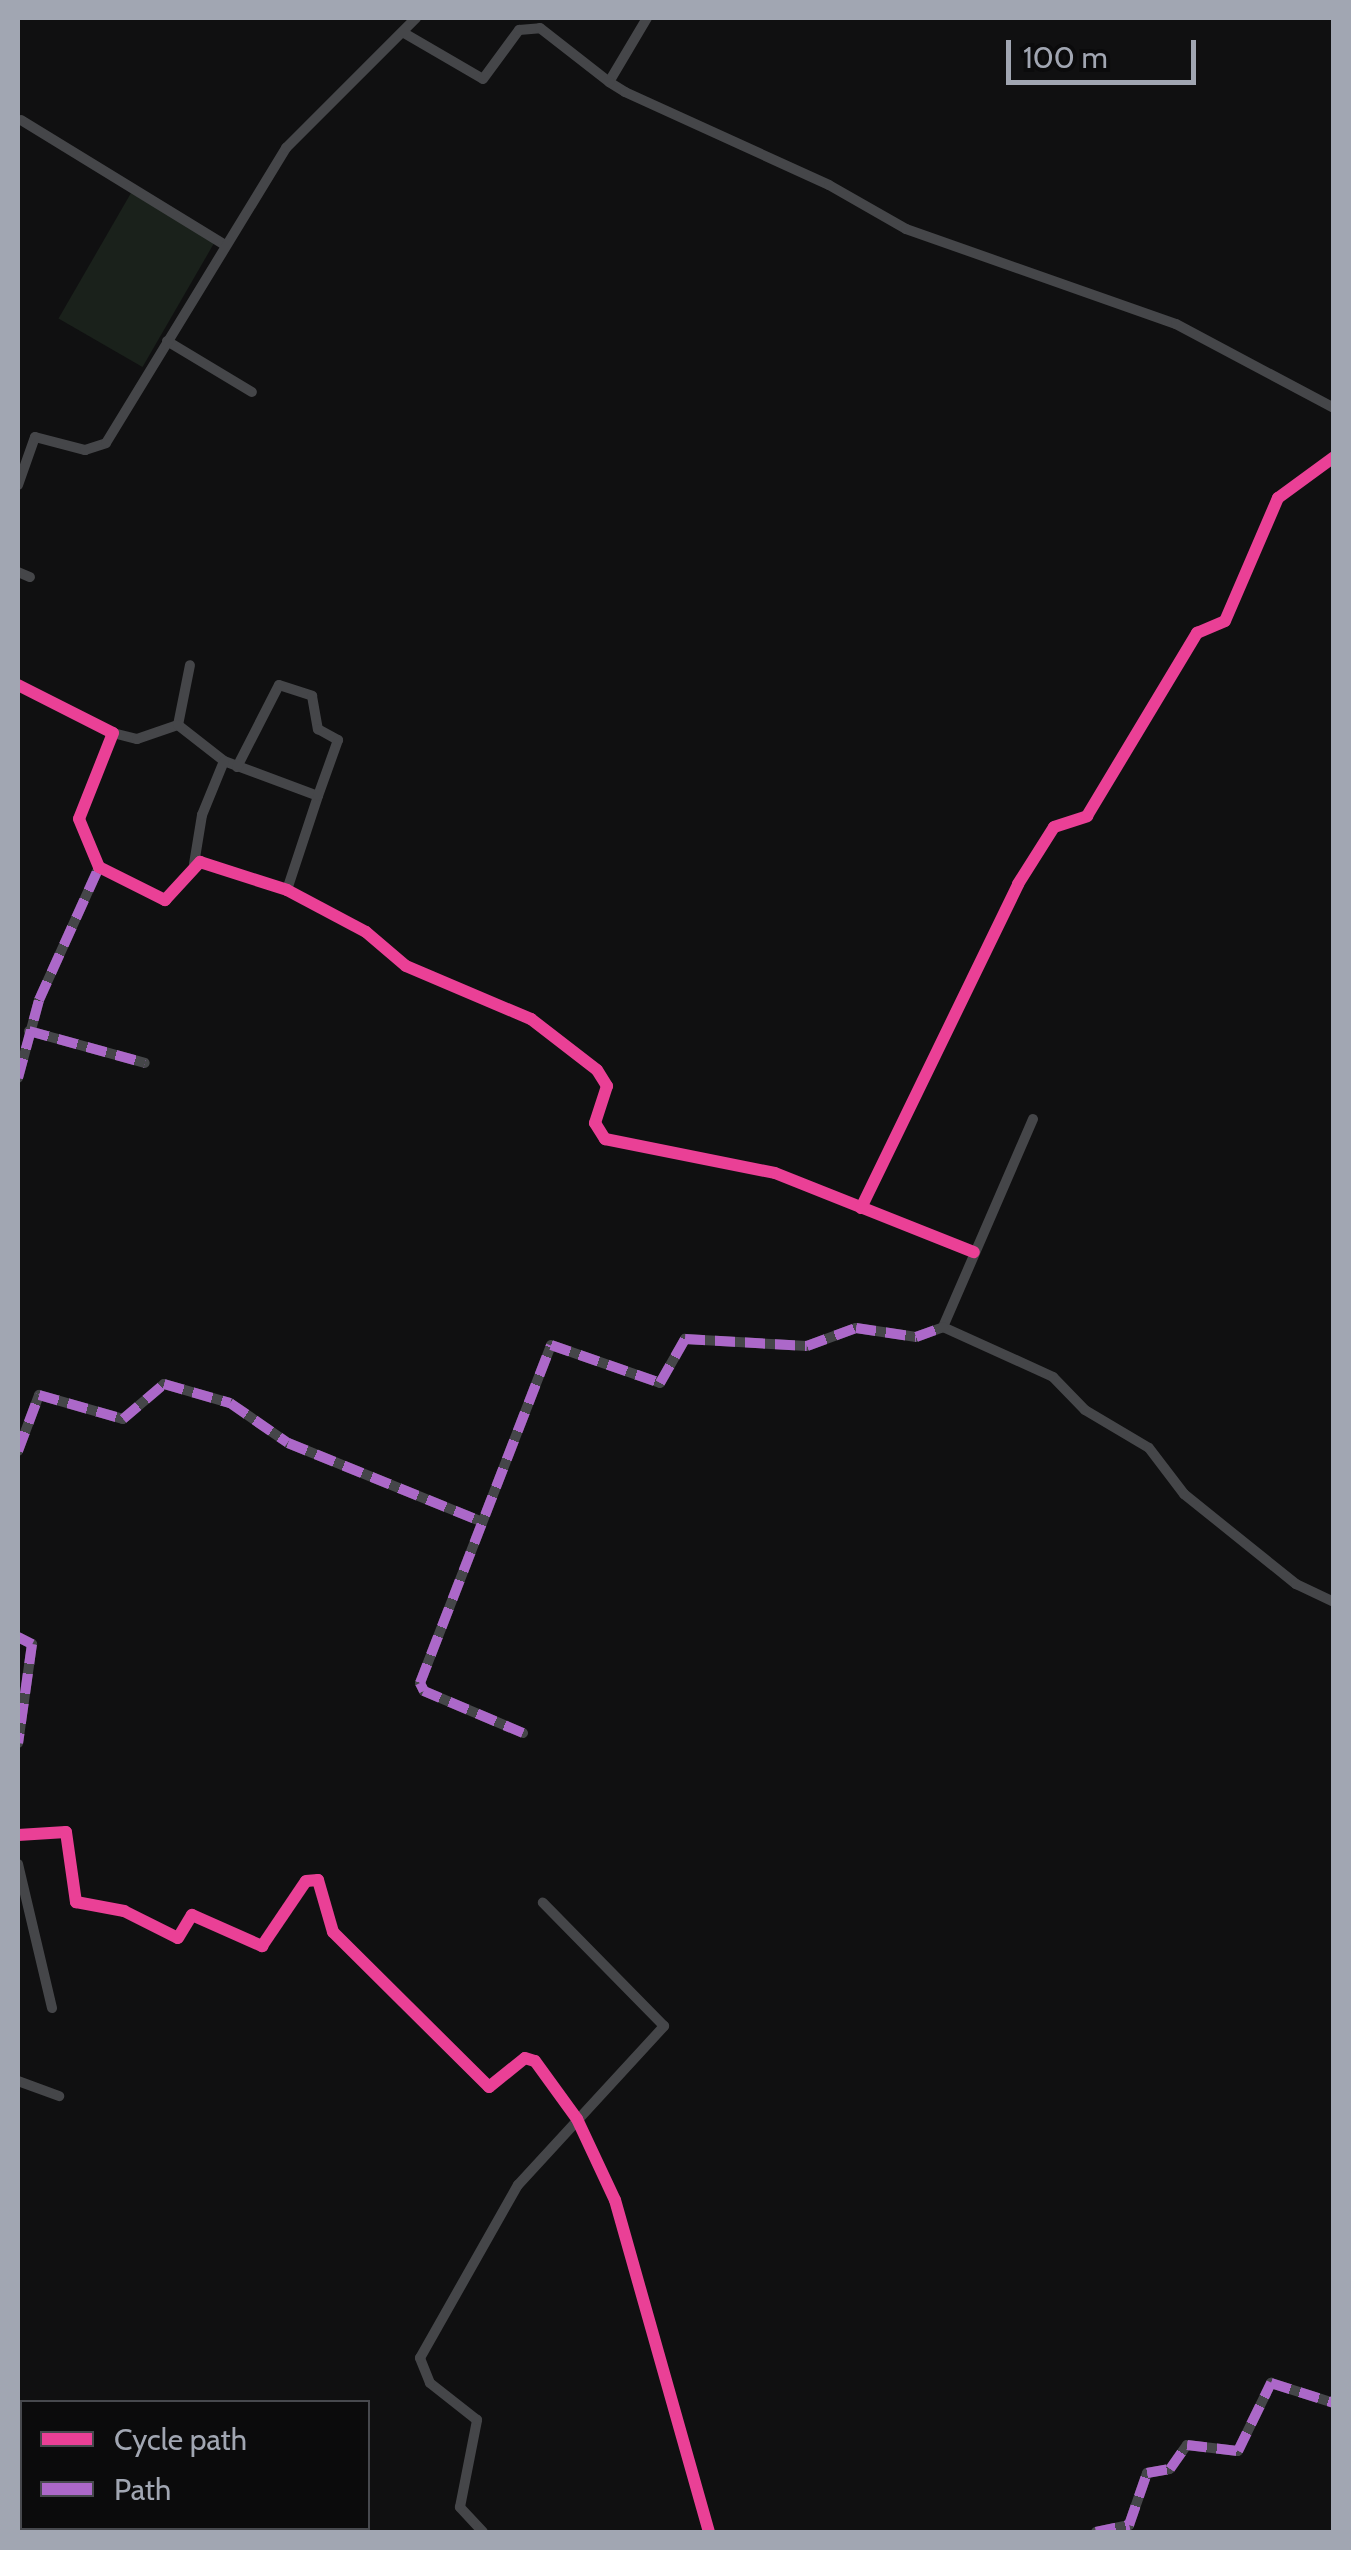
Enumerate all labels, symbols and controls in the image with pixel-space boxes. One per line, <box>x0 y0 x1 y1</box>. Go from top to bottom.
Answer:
scale bar <box>1011 20 1201 82</box>
text: 100 m <box>1023 39 1108 76</box>
legend <box>20 2400 370 2530</box>
text: Cycle path <box>114 2421 247 2458</box>
text: Path <box>114 2471 171 2508</box>

